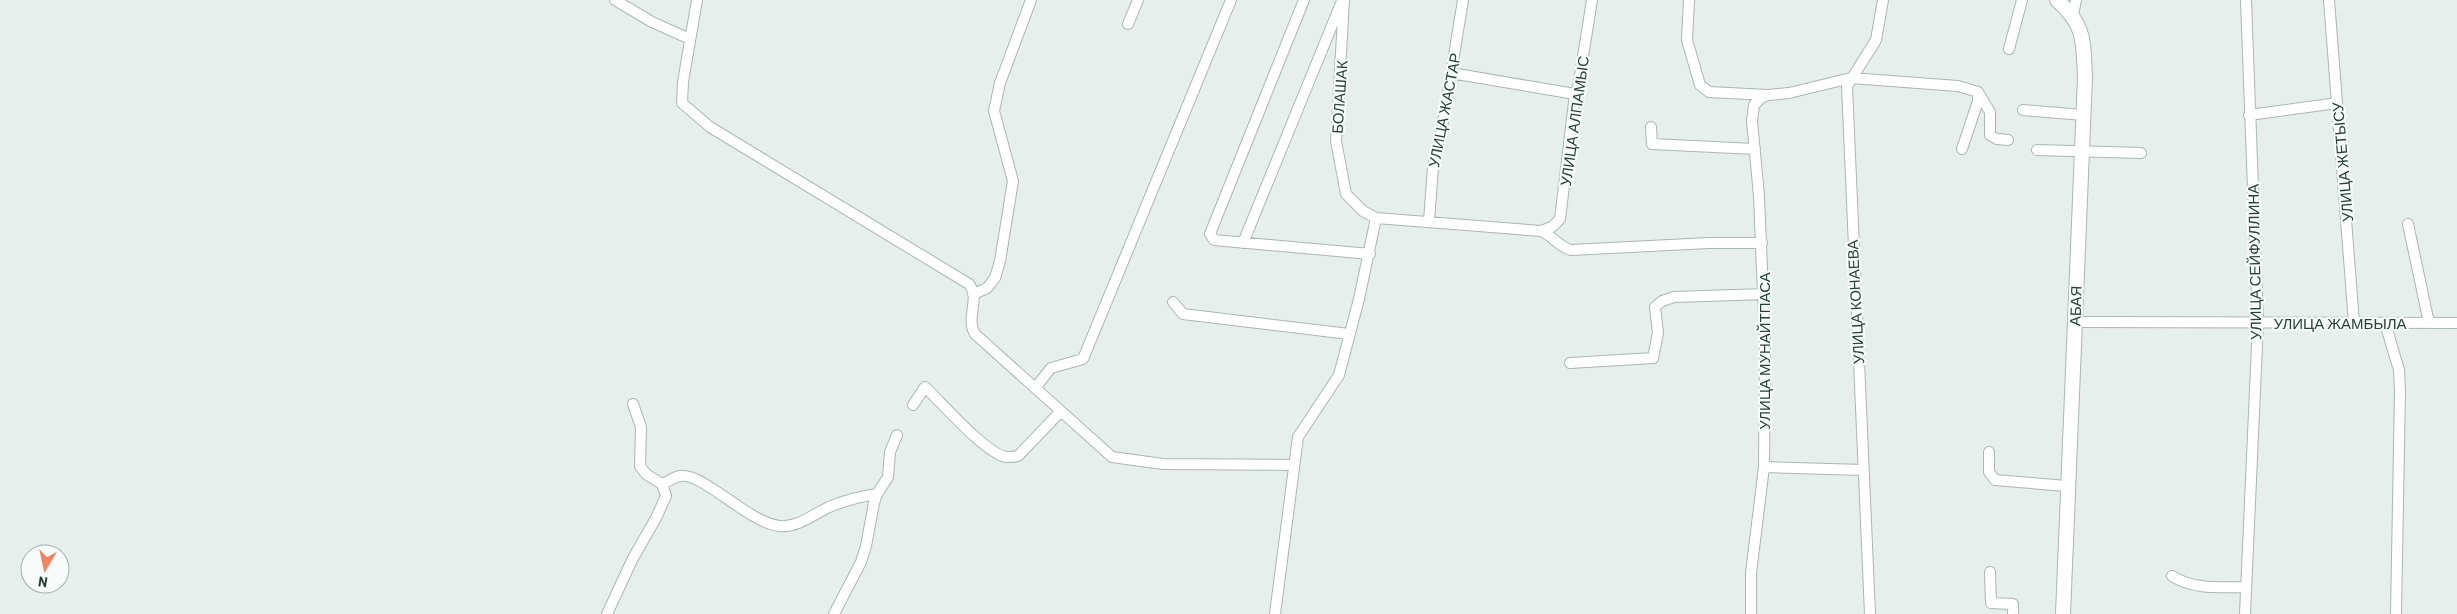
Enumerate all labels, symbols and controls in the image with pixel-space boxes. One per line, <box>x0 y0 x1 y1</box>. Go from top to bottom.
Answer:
street label: УЛИЦА ЖАСТАР <box>1424 51 1464 169</box>
street label: УЛИЦА АЛПАМЫС <box>1556 55 1592 187</box>
street label: БОЛАШАК <box>1327 59 1351 134</box>
street label: УЛИЦА ЖЕТЫСУ <box>2328 101 2356 223</box>
street label: УЛИЦА СЕЙФУЛЛИНА <box>2244 184 2264 340</box>
street label: УЛИЦА КОНАЕВА <box>1843 239 1867 365</box>
street label: УЛИЦА МУНАЙТПАСА <box>1755 272 1773 430</box>
street label: АБАЯ <box>2065 286 2085 326</box>
street label: УЛИЦА ЖАМБЫЛА <box>2273 314 2407 332</box>
north arrow <box>20 544 70 594</box>
text: N <box>37 573 49 591</box>

